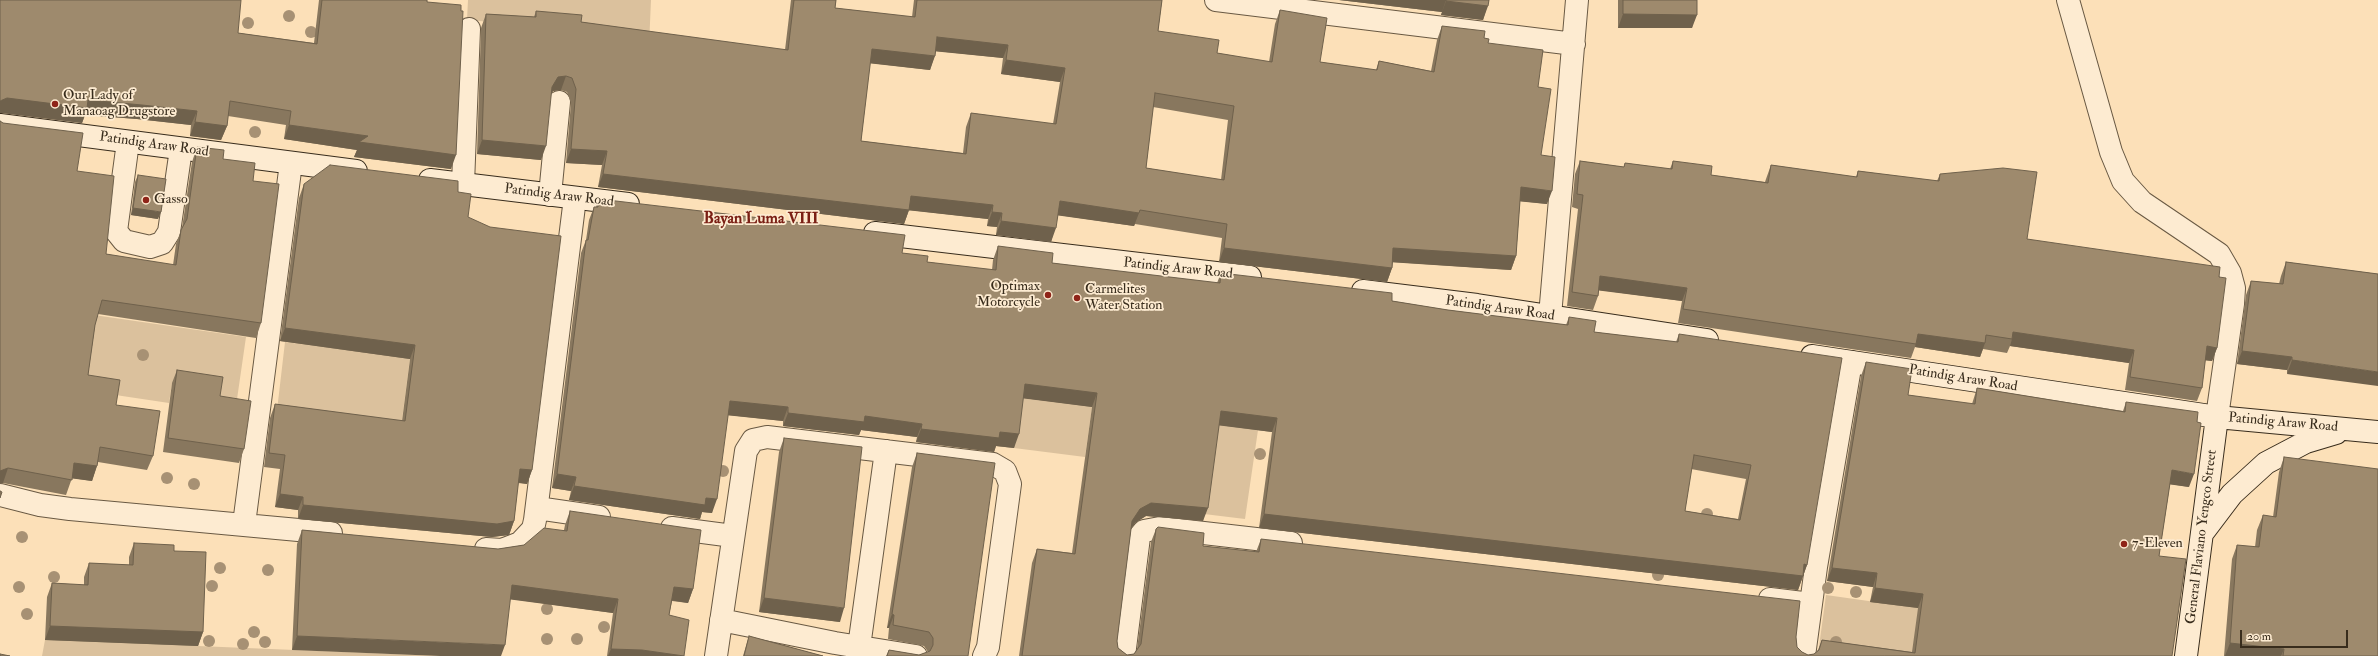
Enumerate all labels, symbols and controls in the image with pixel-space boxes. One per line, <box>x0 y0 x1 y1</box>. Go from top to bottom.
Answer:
place label: Our Lady of Manaoag Drugstore <box>63 88 175 120</box>
marker: Our Lady of Manaoag Drugstore <box>50 99 60 109</box>
street label: Patindig Araw Road <box>98 129 210 161</box>
street label: Patindig Araw Road <box>503 181 615 211</box>
place label: Gasso <box>154 192 188 208</box>
marker: Gasso <box>141 195 151 205</box>
district label: Bayan Luma VIII <box>704 210 818 230</box>
street label: Patindig Araw Road <box>1122 255 1234 283</box>
place label: Optimax Motorcycle <box>977 279 1040 312</box>
place label: Carmelites Water Station <box>1085 282 1163 314</box>
marker: Optimax Motorcycle <box>1043 290 1053 300</box>
marker: Carmelites Water Station <box>1072 293 1082 303</box>
street label: Patindig Araw Road <box>1444 293 1556 325</box>
street label: Patindig Araw Road <box>1907 362 2019 396</box>
street label: Patindig Araw Road <box>2227 410 2339 436</box>
street label: General Flaviano Yengco Street <box>2183 449 2221 625</box>
place label: 7-Eleven <box>2132 536 2183 552</box>
marker: 7-Eleven <box>2119 539 2129 549</box>
scale bar <box>2242 622 2350 648</box>
text: 20 m <box>2247 629 2271 644</box>

